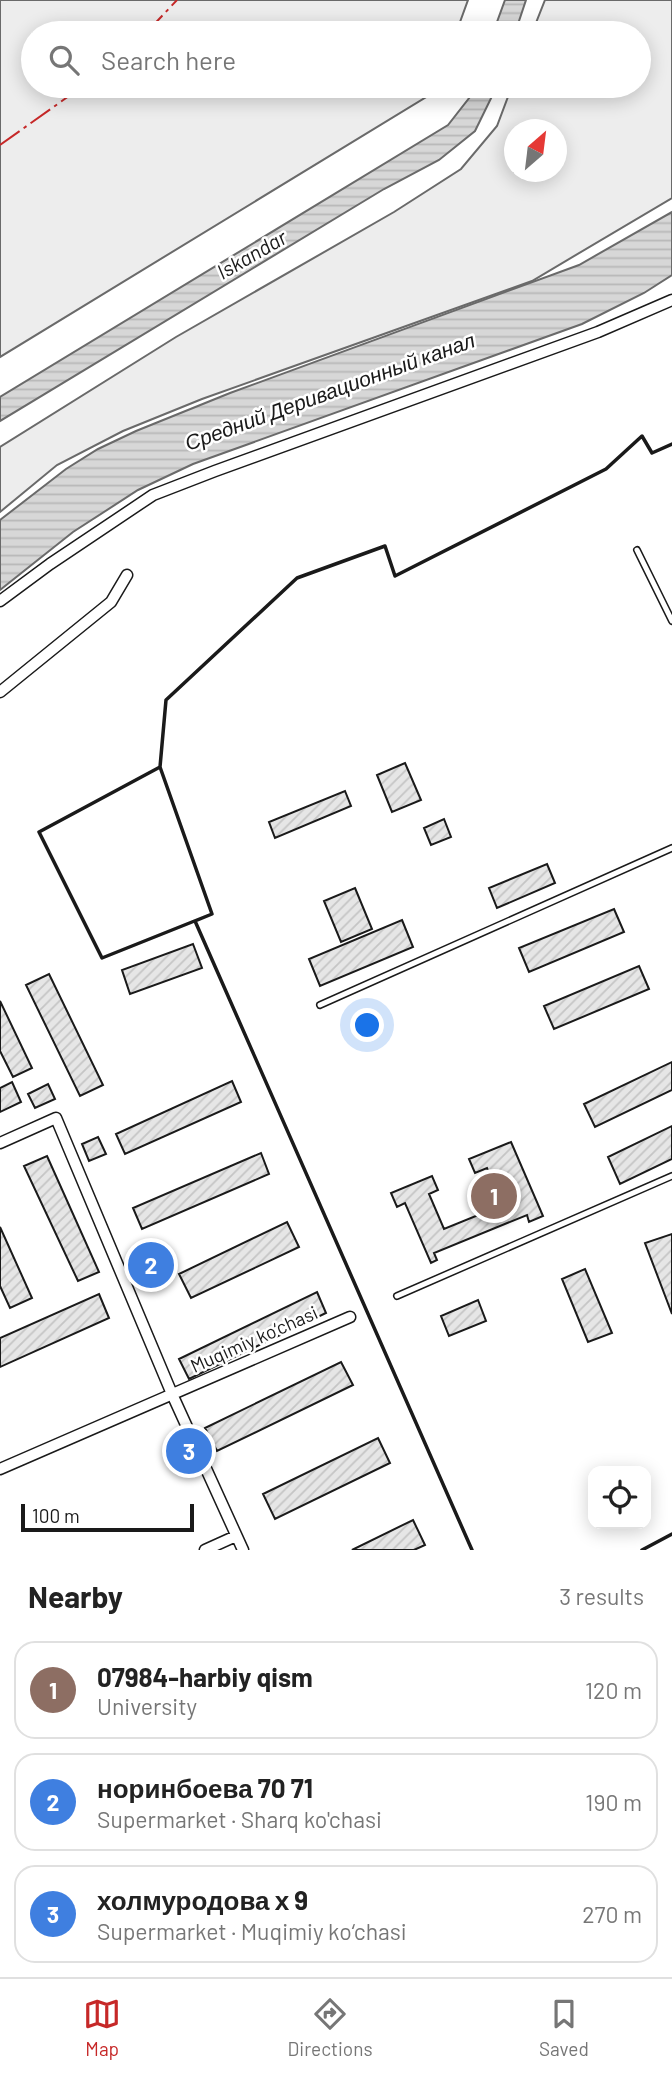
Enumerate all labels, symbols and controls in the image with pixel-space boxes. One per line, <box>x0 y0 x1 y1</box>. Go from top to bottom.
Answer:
search box <box>21 21 651 98</box>
icon: search <box>45 41 83 79</box>
text: Search here <box>101 44 236 75</box>
north arrow <box>504 119 567 182</box>
water label: Iskandar <box>212 223 291 284</box>
water label: Средний Деривационный канал <box>181 326 478 455</box>
your location <box>350 1008 384 1042</box>
pin: 1 <box>471 1170 517 1222</box>
pin: 2 <box>128 1239 174 1291</box>
street label: Muqimiy ko‘chasi <box>186 1300 321 1377</box>
pin: 3 <box>166 1425 212 1477</box>
map controls <box>588 1466 651 1529</box>
button: locate <box>588 1466 651 1529</box>
scale bar <box>21 1501 194 1533</box>
text: 100 m <box>32 1504 80 1527</box>
text: Nearby <box>28 1578 123 1614</box>
text: 3 results <box>559 1582 644 1610</box>
text: 07984-harbiy qism <box>97 1661 313 1692</box>
text: 1 <box>49 1676 57 1704</box>
text: 120 m <box>585 1676 642 1704</box>
text: University <box>97 1692 197 1720</box>
text: норинбоева 70 71 <box>97 1772 313 1803</box>
text: 2 <box>47 1788 59 1816</box>
text: 190 m <box>585 1788 642 1816</box>
text: Supermarket · Sharq ko'chasi <box>97 1805 382 1833</box>
text: холмуродова х 9 <box>97 1884 308 1915</box>
text: 3 <box>47 1900 59 1928</box>
text: 270 m <box>582 1900 642 1928</box>
text: Supermarket · Muqimiy ko‘chasi <box>97 1917 407 1945</box>
tab: Map <box>83 1995 121 2060</box>
tab: Directions <box>288 1995 373 2060</box>
tab: Saved <box>539 1995 589 2060</box>

